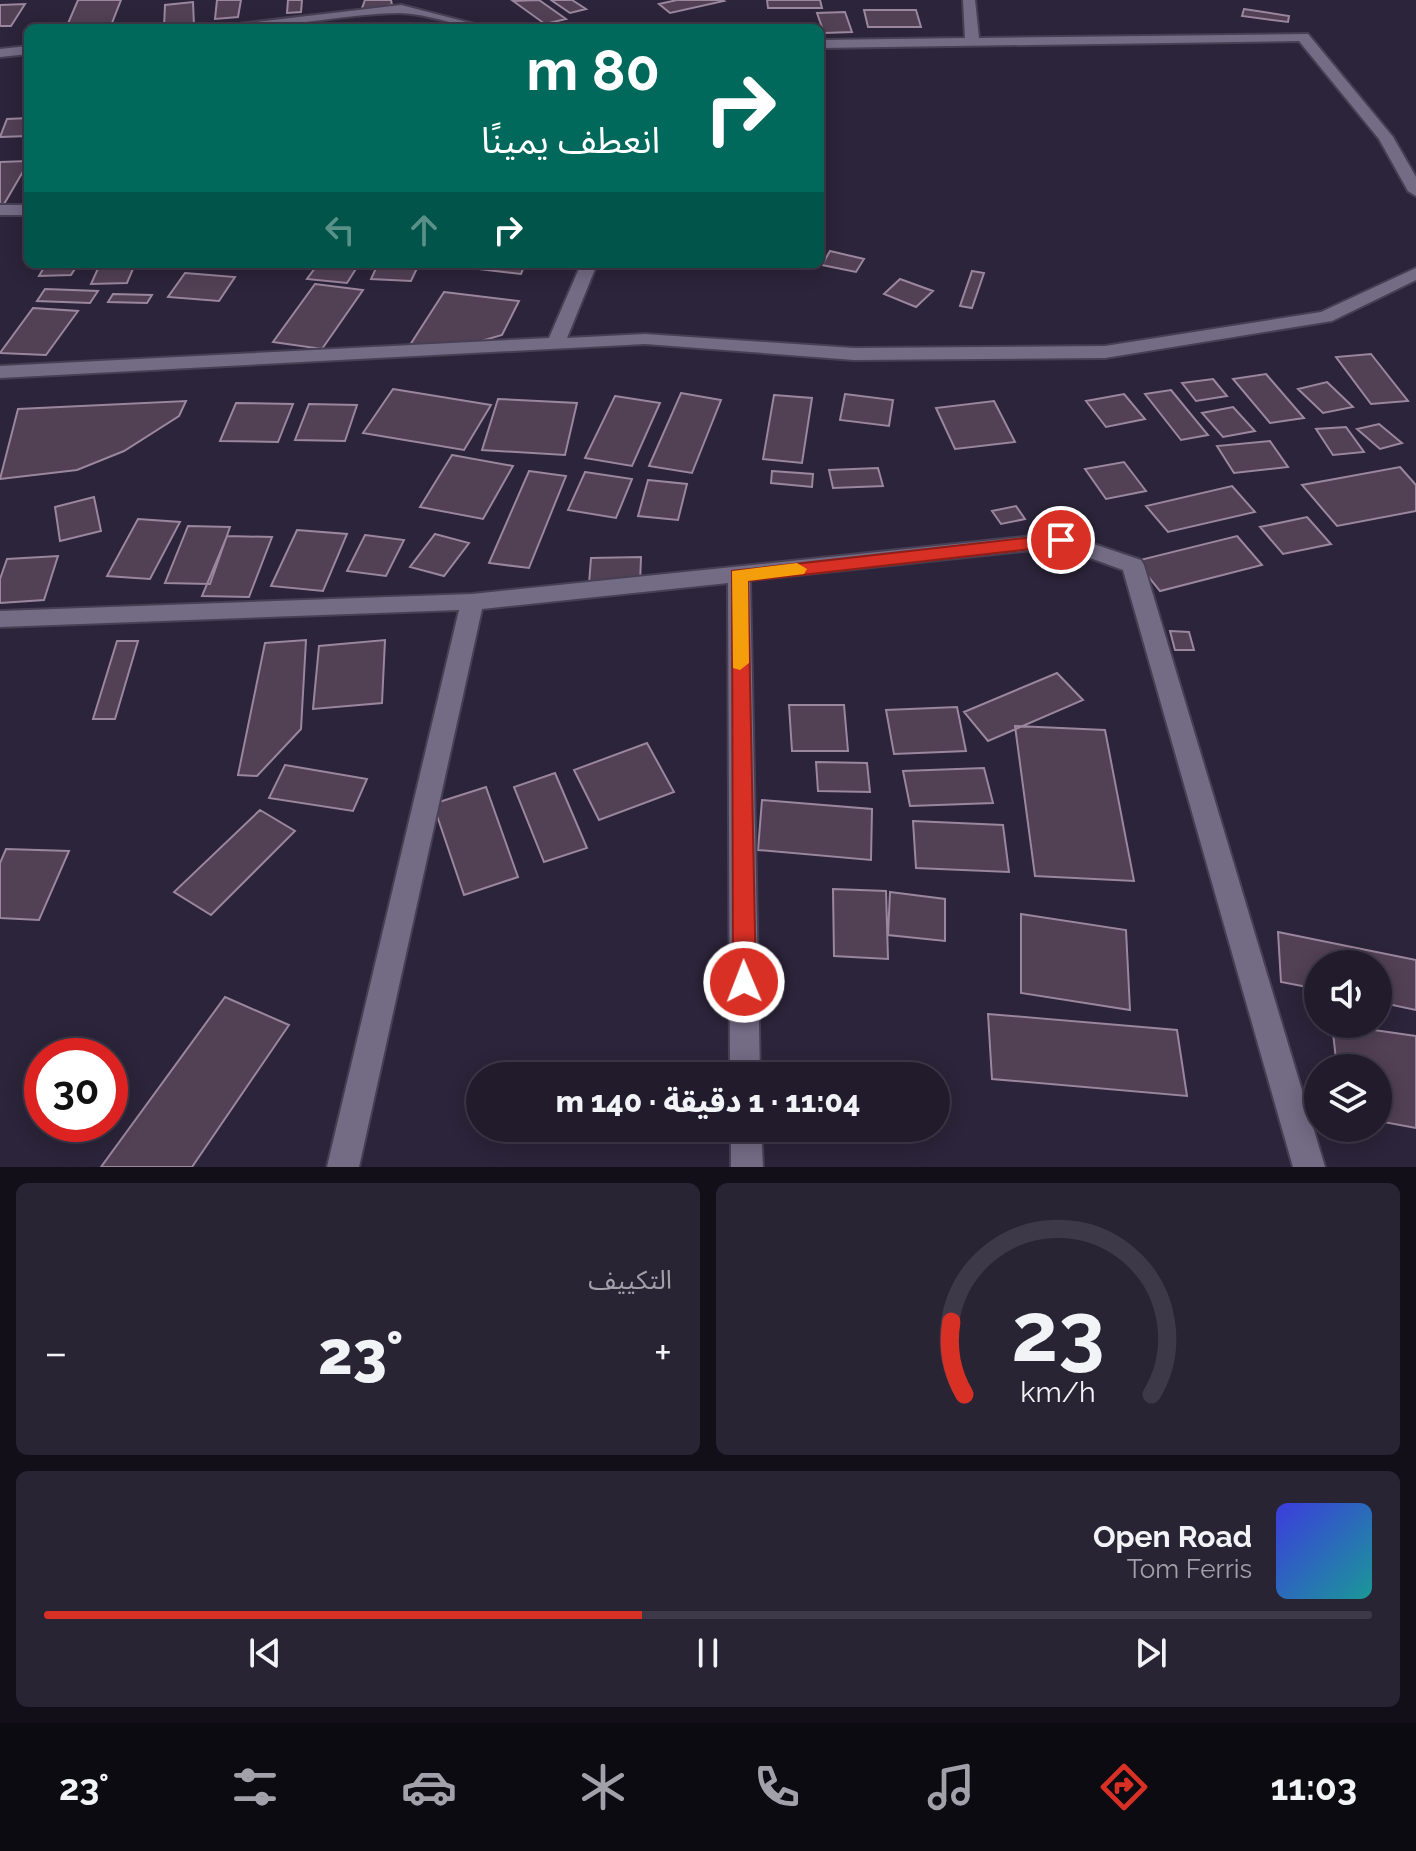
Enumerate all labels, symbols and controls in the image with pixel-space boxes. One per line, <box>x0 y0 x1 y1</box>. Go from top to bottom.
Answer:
text: 80 m <box>526 37 660 103</box>
icon: right <box>688 56 792 160</box>
text: انعطف يمينًا <box>481 119 660 161</box>
icon: left <box>318 208 362 252</box>
icon: ahead <box>402 208 446 252</box>
icon: right <box>486 208 530 252</box>
pin <box>1027 506 1095 574</box>
icon: arrive <box>1039 518 1083 562</box>
position arrow <box>702 940 786 1024</box>
map controls <box>1304 950 1392 1142</box>
button: sound <box>1304 950 1392 1038</box>
speed limit sign: 30 <box>24 1038 128 1142</box>
button: layers <box>1304 1054 1392 1142</box>
text: 11:04 · 1 دقيقة · 140 m <box>556 1084 860 1119</box>
text: التكييف <box>588 1265 672 1295</box>
text: 23 <box>1011 1283 1105 1380</box>
text: 23° <box>318 1318 404 1388</box>
text: − <box>44 1327 68 1378</box>
text: + <box>654 1327 672 1378</box>
text: km/h <box>1020 1375 1096 1409</box>
text: Open Road <box>1093 1519 1252 1554</box>
text: Tom Ferris <box>1127 1554 1252 1584</box>
icon: previous <box>243 1631 287 1675</box>
icon: pause <box>686 1631 730 1675</box>
icon: next <box>1129 1631 1173 1675</box>
icon: filters <box>227 1759 283 1815</box>
icon: car <box>401 1759 457 1815</box>
icon: climate <box>575 1759 631 1815</box>
icon: phone <box>749 1759 805 1815</box>
icon: music <box>923 1759 979 1815</box>
icon: directions <box>1096 1759 1152 1815</box>
text: 23° <box>59 1766 109 1808</box>
text: 11:03 <box>1270 1766 1357 1808</box>

